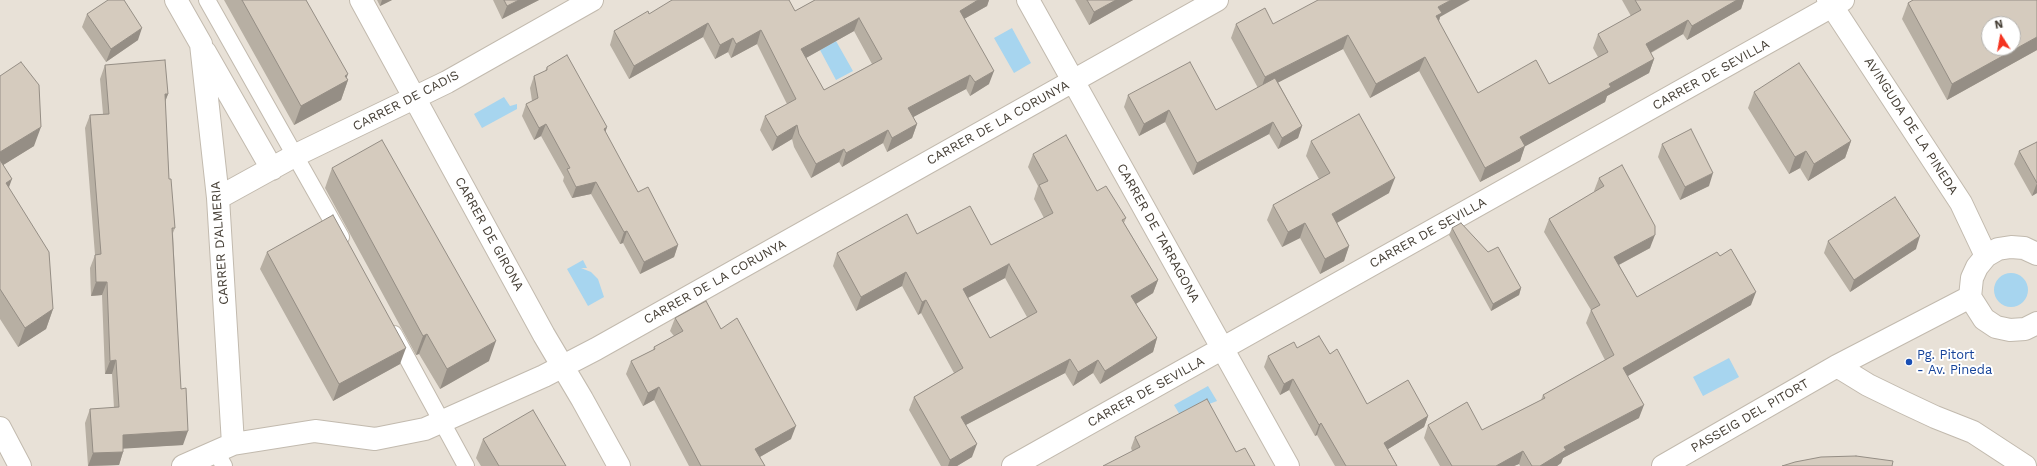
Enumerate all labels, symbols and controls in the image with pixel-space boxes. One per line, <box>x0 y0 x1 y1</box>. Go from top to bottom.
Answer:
north arrow <box>1981 16 2021 56</box>
text: N <box>1994 18 2004 32</box>
street label: CARRER DE SEVILLA <box>1650 36 1772 114</box>
street label: AVINGUDA DE LA PINEDA <box>1861 54 1961 198</box>
street label: CARRER DE CADIS <box>350 67 462 135</box>
street label: CARRER DE LA CORUNYA <box>924 77 1072 169</box>
street label: CARRER DE TARRAGONA <box>1113 161 1203 305</box>
street label: CARRER DE GIRONA <box>451 174 527 294</box>
street label: CARRER D'ALMERIA <box>208 181 232 305</box>
street label: CARRER DE SEVILLA <box>1367 194 1489 272</box>
street label: CARRER DE LA CORUNYA <box>641 236 789 328</box>
place label: Pg. Pitort - Av. Pineda <box>1917 347 1992 378</box>
street label: CARRER DE SEVILLA <box>1085 353 1207 431</box>
marker: Pg. Pitort - Av. Pineda <box>1904 357 1914 367</box>
street label: PASSEIG DEL PITORT <box>1688 376 1812 456</box>

